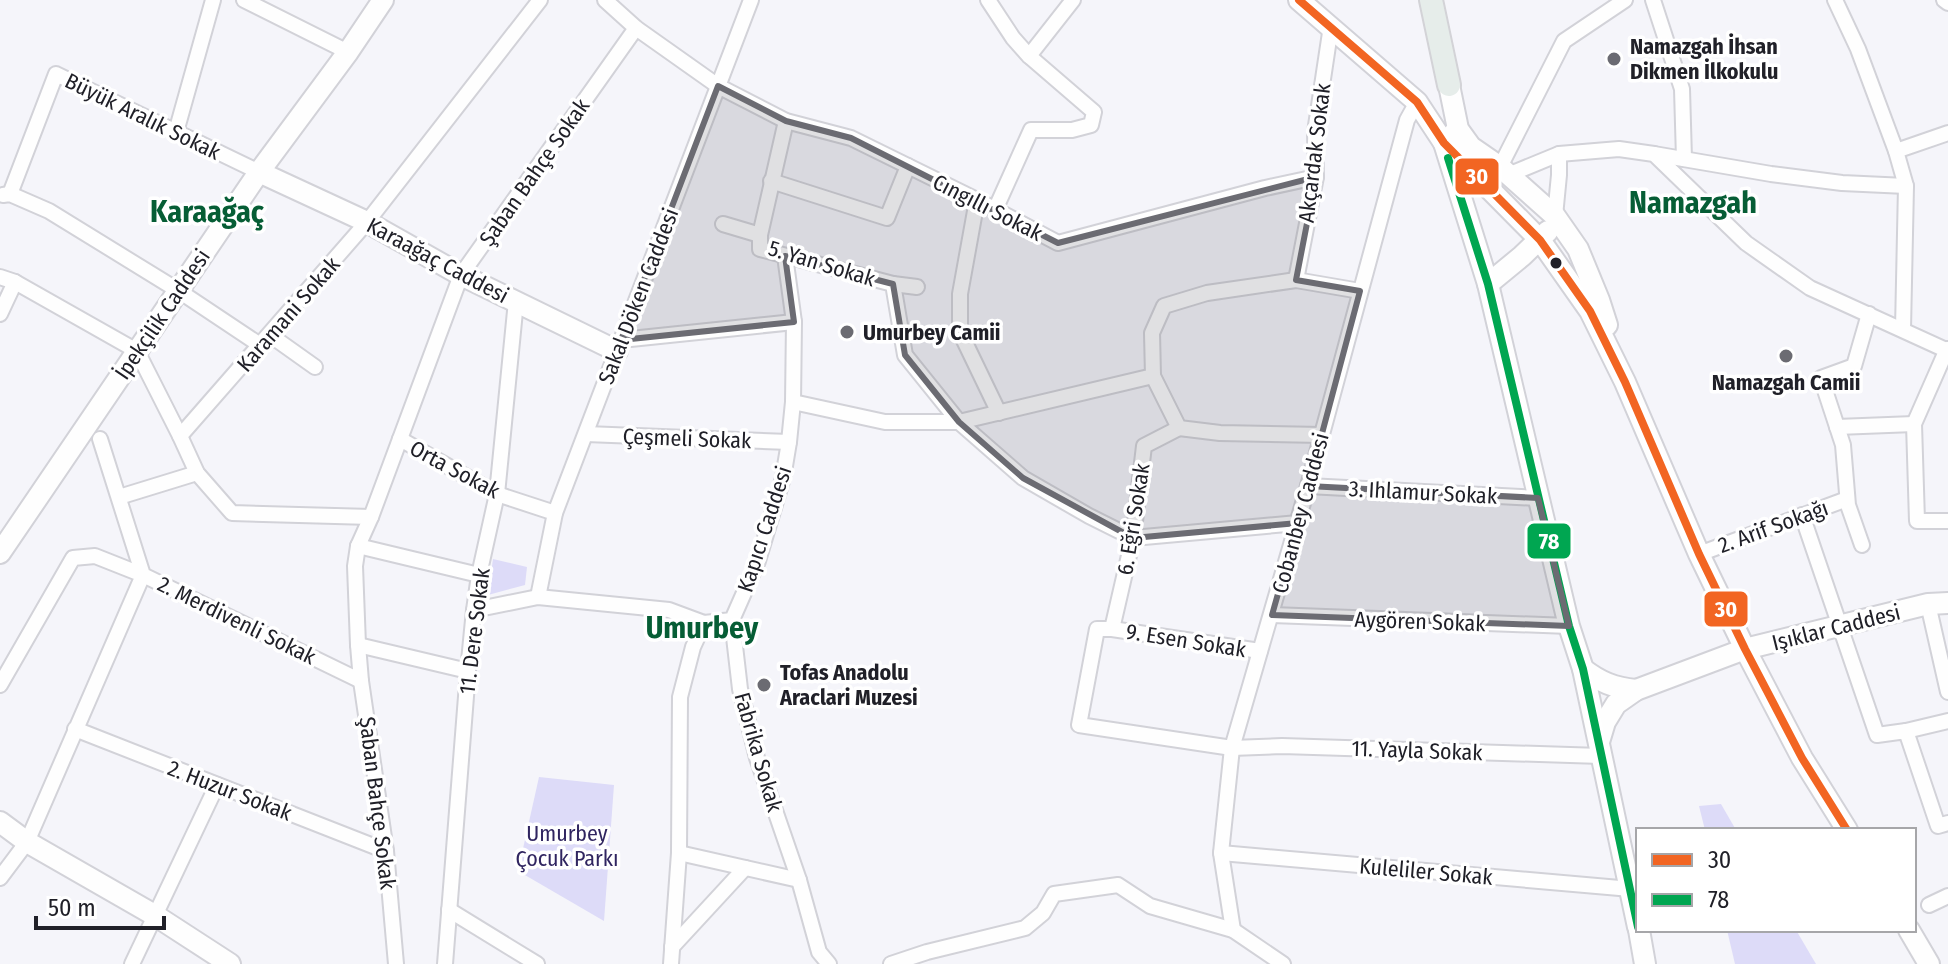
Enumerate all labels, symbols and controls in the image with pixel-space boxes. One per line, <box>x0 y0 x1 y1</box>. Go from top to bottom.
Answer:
place label: Namazgah İhsan Dikmen İlkokulu <box>1630 33 1778 85</box>
marker: Namazgah İhsan Dikmen İlkokulu <box>1605 50 1623 68</box>
street label: Büyük Aralık Sokak <box>61 67 226 166</box>
street label: Akçardak Sokak <box>1293 81 1337 224</box>
street label: Şaban Bahçe Sokak <box>474 93 596 251</box>
line badge: 30 <box>1454 157 1500 196</box>
text: 30 <box>1465 163 1488 190</box>
street label: Cıngıllı Sokak <box>928 168 1048 247</box>
district label: Namazgah <box>1629 185 1757 221</box>
district label: Karaağaç <box>150 194 265 231</box>
street label: Sakal Döken Caddesi <box>592 204 684 388</box>
street label: Karaağaç Caddesi <box>362 212 513 309</box>
street label: 5. Yan Sokak <box>765 234 879 293</box>
street label: İpekçilik Caddesi <box>109 244 216 385</box>
street label: Karamani Sokak <box>231 251 346 377</box>
unlabelled marker <box>1548 255 1564 271</box>
place label: Umurbey Camii <box>863 319 1001 346</box>
marker: Umurbey Camii <box>838 323 856 341</box>
marker: Namazgah Camii <box>1777 347 1795 365</box>
place label: Namazgah Camii <box>1712 369 1860 396</box>
street label: Çeşmeli Sokak <box>622 423 753 455</box>
street label: Cobanbey Caddesi <box>1266 430 1335 596</box>
street label: Orta Sokak <box>405 435 505 505</box>
street label: 6. Eğri Sokak <box>1111 461 1156 577</box>
street label: Kapıcı Caddesi <box>731 463 798 596</box>
street label: 3. Ihlamur Sokak <box>1348 475 1498 510</box>
street label: 2. Arif Sokağı <box>1714 494 1832 559</box>
line badge: 78 <box>1526 522 1572 560</box>
text: 78 <box>1539 528 1560 555</box>
street label: 11. Dere Sokak <box>453 566 496 696</box>
street label: 2. Merdivenli Sokak <box>153 570 321 671</box>
line badge: 30 <box>1703 590 1749 628</box>
text: 30 <box>1714 596 1737 623</box>
street label: Işıklar Caddesi <box>1769 598 1903 656</box>
street label: Aygören Sokak <box>1354 606 1487 637</box>
district label: Umurbey <box>646 610 759 646</box>
street label: 9. Esen Sokak <box>1124 618 1249 663</box>
place label: Tofas Anadolu Araclari Muzesi <box>779 659 918 711</box>
marker: Tofas Anadolu Araclari Muzesi <box>755 676 773 694</box>
street label: Fabrika Sokak <box>729 689 789 816</box>
street label: Şaban Bahçe Sokak <box>354 715 402 892</box>
street label: 11. Yayla Sokak <box>1351 735 1484 766</box>
street label: 2. Huzur Sokak <box>164 754 296 827</box>
park label: Umurbey Çocuk Parkı <box>515 820 619 873</box>
legend <box>1636 828 1916 932</box>
text: 30 <box>1708 846 1731 874</box>
street label: Kuleliler Sokak <box>1358 852 1494 891</box>
scale bar <box>36 880 164 930</box>
text: 78 <box>1708 886 1729 914</box>
text: 50 m <box>48 894 96 922</box>

